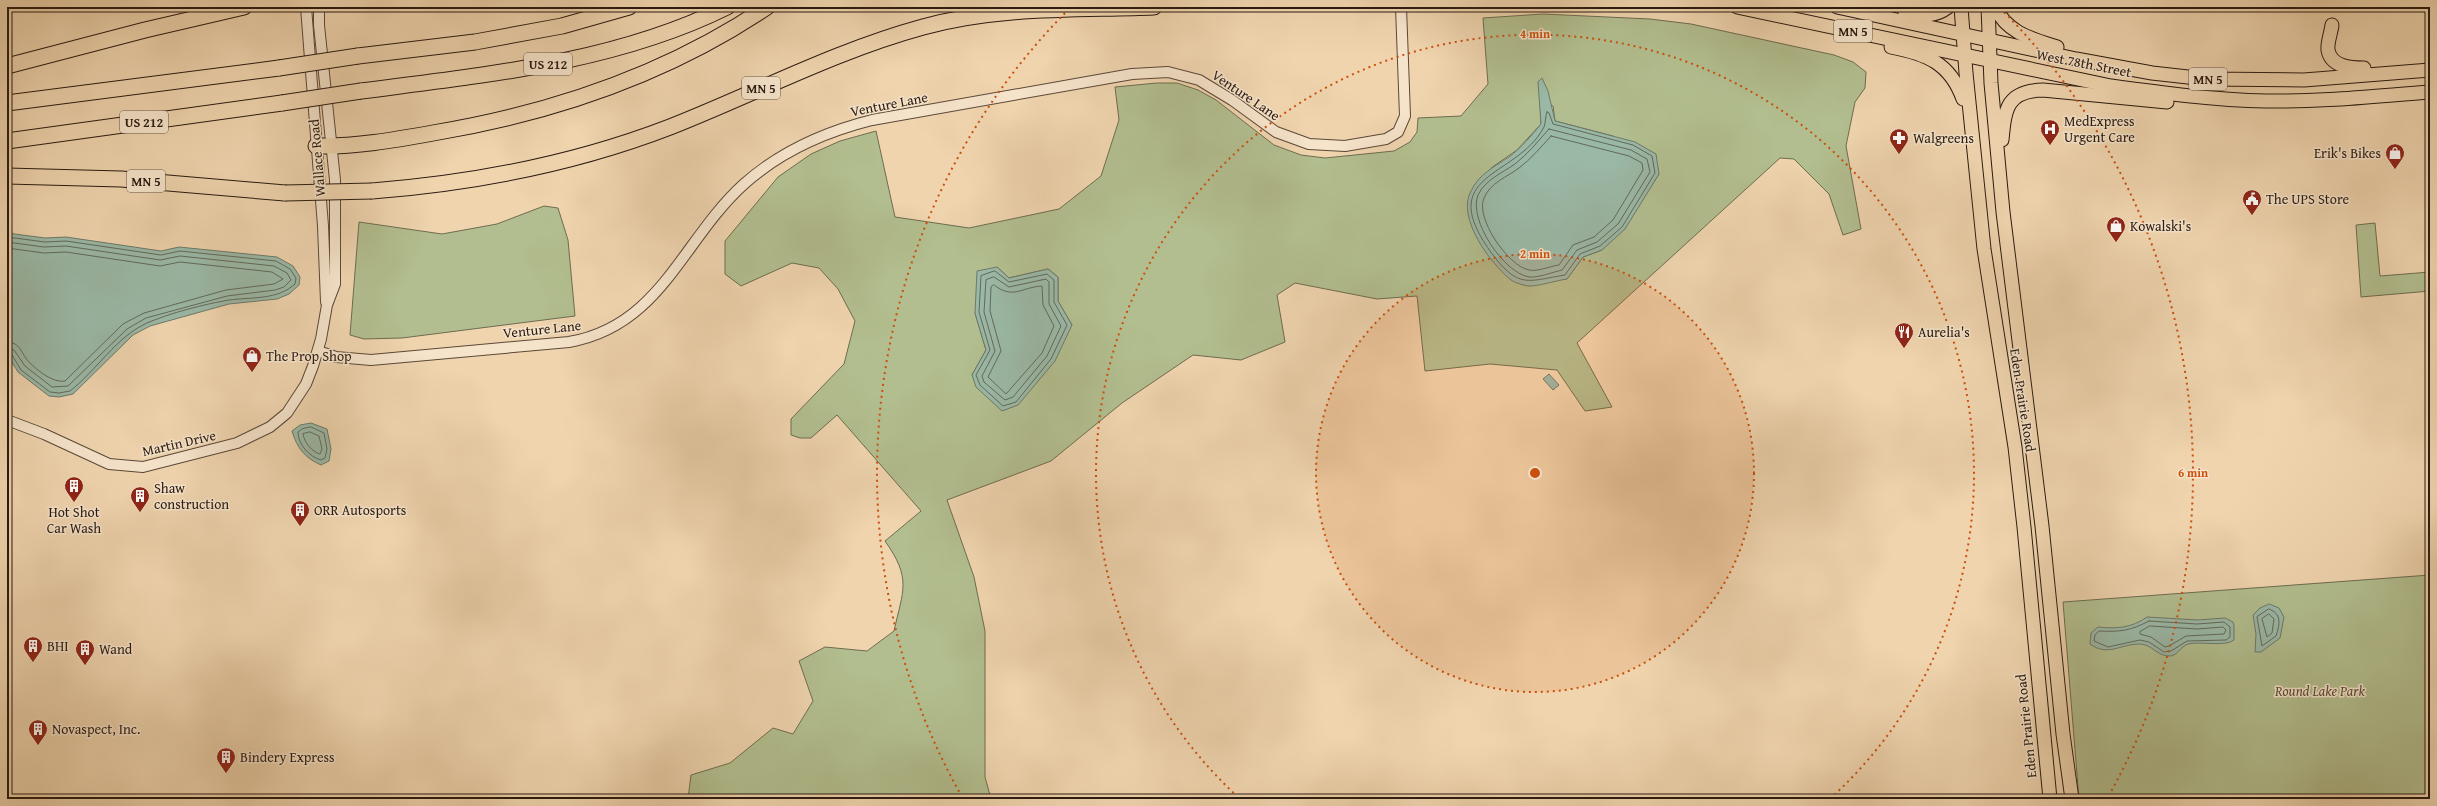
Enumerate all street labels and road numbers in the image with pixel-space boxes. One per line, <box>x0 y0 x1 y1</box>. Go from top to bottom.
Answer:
road number: MN 5 <box>1834 20 1872 42</box>
street label: West 78th Street <box>2035 44 2133 82</box>
road number: US 212 <box>524 53 572 75</box>
street label: Venture Lane <box>1208 65 1284 125</box>
road number: MN 5 <box>2189 68 2227 90</box>
road number: MN 5 <box>742 77 780 99</box>
street label: Venture Lane <box>849 87 930 121</box>
road number: US 212 <box>120 111 168 133</box>
street label: Wallace Road <box>304 118 330 198</box>
road number: MN 5 <box>127 170 165 192</box>
street label: Venture Lane <box>502 315 582 343</box>
street label: Eden Prairie Road <box>2005 347 2041 454</box>
street label: Martin Drive <box>140 425 218 461</box>
street label: Eden Prairie Road <box>2011 673 2041 779</box>

